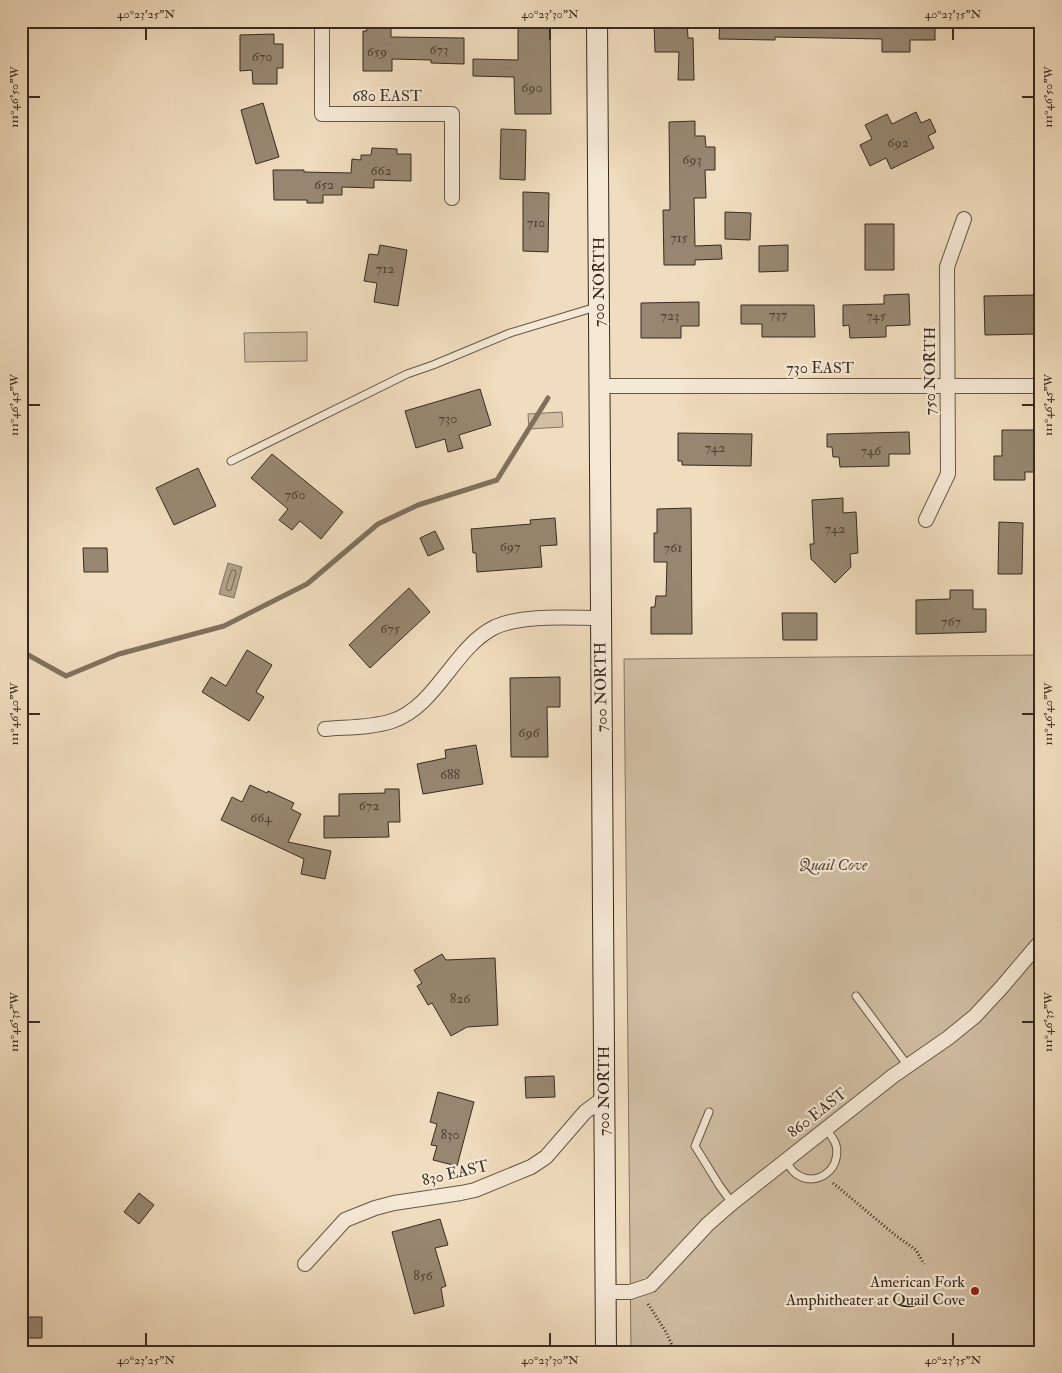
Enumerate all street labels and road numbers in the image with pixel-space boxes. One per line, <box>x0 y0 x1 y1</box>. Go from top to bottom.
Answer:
street label: 680 EAST <box>352 86 422 106</box>
street label: 700 NORTH <box>589 237 609 327</box>
street label: 750 NORTH <box>920 327 940 415</box>
street label: 730 EAST <box>786 358 854 378</box>
street label: 700 NORTH <box>590 642 612 732</box>
street label: 700 NORTH <box>594 1046 614 1136</box>
street label: 860 EAST <box>783 1084 851 1142</box>
street label: 830 EAST <box>420 1156 490 1190</box>

